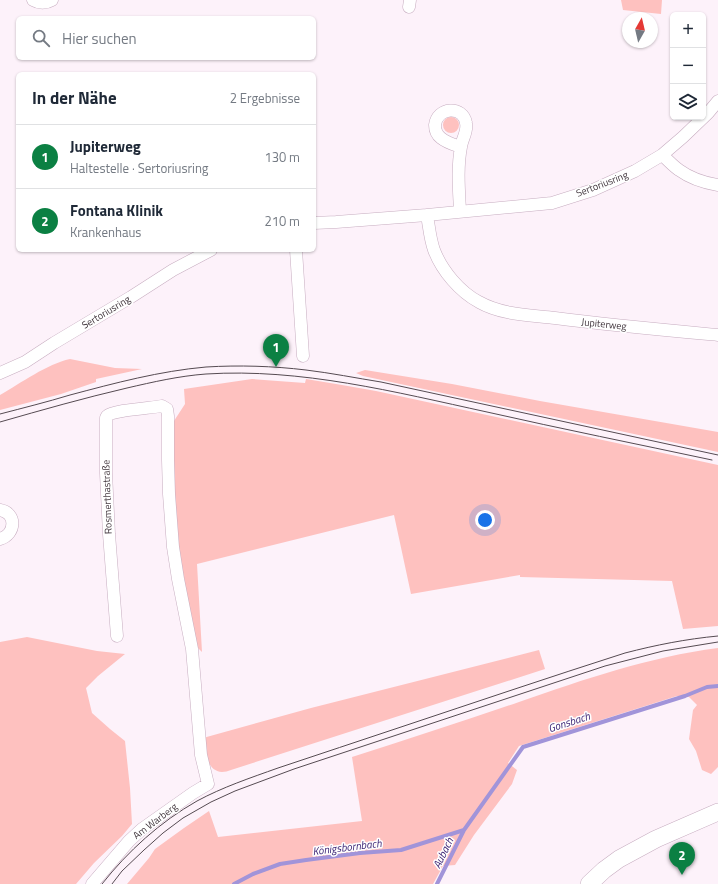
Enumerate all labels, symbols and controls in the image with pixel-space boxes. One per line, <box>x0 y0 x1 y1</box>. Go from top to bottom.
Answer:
north arrow <box>622 12 658 48</box>
map controls <box>670 12 706 120</box>
button: + <box>670 12 706 48</box>
search box <box>16 16 316 60</box>
icon: search <box>30 27 52 49</box>
text: Hier suchen <box>62 27 137 50</box>
button: − <box>670 48 706 84</box>
button: layers <box>670 84 706 120</box>
text: In der Nähe <box>32 85 117 111</box>
text: 2 Ergebnisse <box>230 88 300 108</box>
text: Jupiterweg <box>70 135 141 158</box>
text: 1 <box>41 147 49 167</box>
text: 130 m <box>264 147 300 167</box>
text: Haltestelle · Sertoriusring <box>70 158 209 178</box>
street label: Sertoriusring <box>574 167 630 201</box>
text: Fontana Klinik <box>70 199 163 222</box>
text: 2 <box>41 211 49 231</box>
text: 210 m <box>264 211 300 231</box>
text: Krankenhaus <box>70 222 141 242</box>
street label: Sertoriusring <box>79 292 133 332</box>
street label: Jupiterweg <box>581 314 627 334</box>
pin: 1 <box>263 334 289 367</box>
street label: Rosmerthastraße <box>98 460 116 534</box>
your location <box>475 510 495 530</box>
water label: Gonsbach <box>546 708 592 736</box>
street label: Am Warberg <box>130 799 180 843</box>
water label: Aubach <box>429 834 458 871</box>
water label: Königsbornbach <box>312 835 383 859</box>
pin: 2 <box>669 842 695 875</box>

